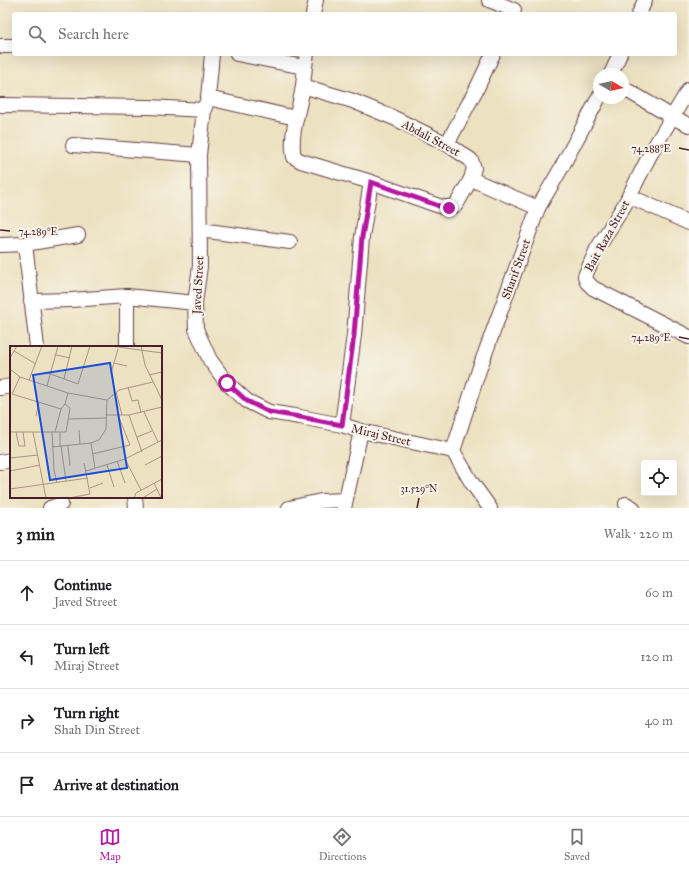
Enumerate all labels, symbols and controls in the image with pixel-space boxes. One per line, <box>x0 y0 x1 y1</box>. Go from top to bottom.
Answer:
search box <box>12 12 677 56</box>
icon: search <box>26 23 48 45</box>
text: Search here <box>58 25 129 43</box>
north arrow <box>593 68 629 104</box>
street label: Abdali Street <box>399 116 463 160</box>
text: 74.288°E <box>631 143 671 155</box>
street label: Bait Raza Street <box>582 197 633 274</box>
route end <box>440 199 458 217</box>
text: 74.289°E <box>18 226 58 238</box>
street label: Sharif Street <box>499 236 534 301</box>
street label: Javed Street <box>189 255 208 317</box>
text: 74.289°E <box>631 332 671 344</box>
inset map <box>10 346 162 498</box>
route start <box>218 374 236 392</box>
street label: Miraj Street <box>350 421 413 449</box>
map controls <box>641 460 677 496</box>
button: locate <box>641 460 677 496</box>
text: 31.529°N <box>401 483 438 495</box>
text: 3 min <box>16 524 55 545</box>
text: Walk · 220 m <box>604 526 673 542</box>
text: Continue <box>54 576 112 594</box>
icon: ahead <box>16 582 38 604</box>
text: 60 m <box>645 585 673 601</box>
text: Javed Street <box>54 594 117 610</box>
text: Turn left <box>54 640 110 658</box>
icon: left <box>16 646 38 668</box>
text: 120 m <box>640 649 673 665</box>
text: Miraj Street <box>54 658 120 674</box>
text: Turn right <box>54 704 119 722</box>
icon: right <box>16 710 38 732</box>
text: 40 m <box>644 713 673 729</box>
text: Shah Din Street <box>54 722 140 738</box>
icon: arrive <box>16 774 38 796</box>
text: Arrive at destination <box>54 776 179 794</box>
tab: Map <box>99 826 121 863</box>
tab: Directions <box>319 826 366 863</box>
tab: Saved <box>564 826 590 863</box>

